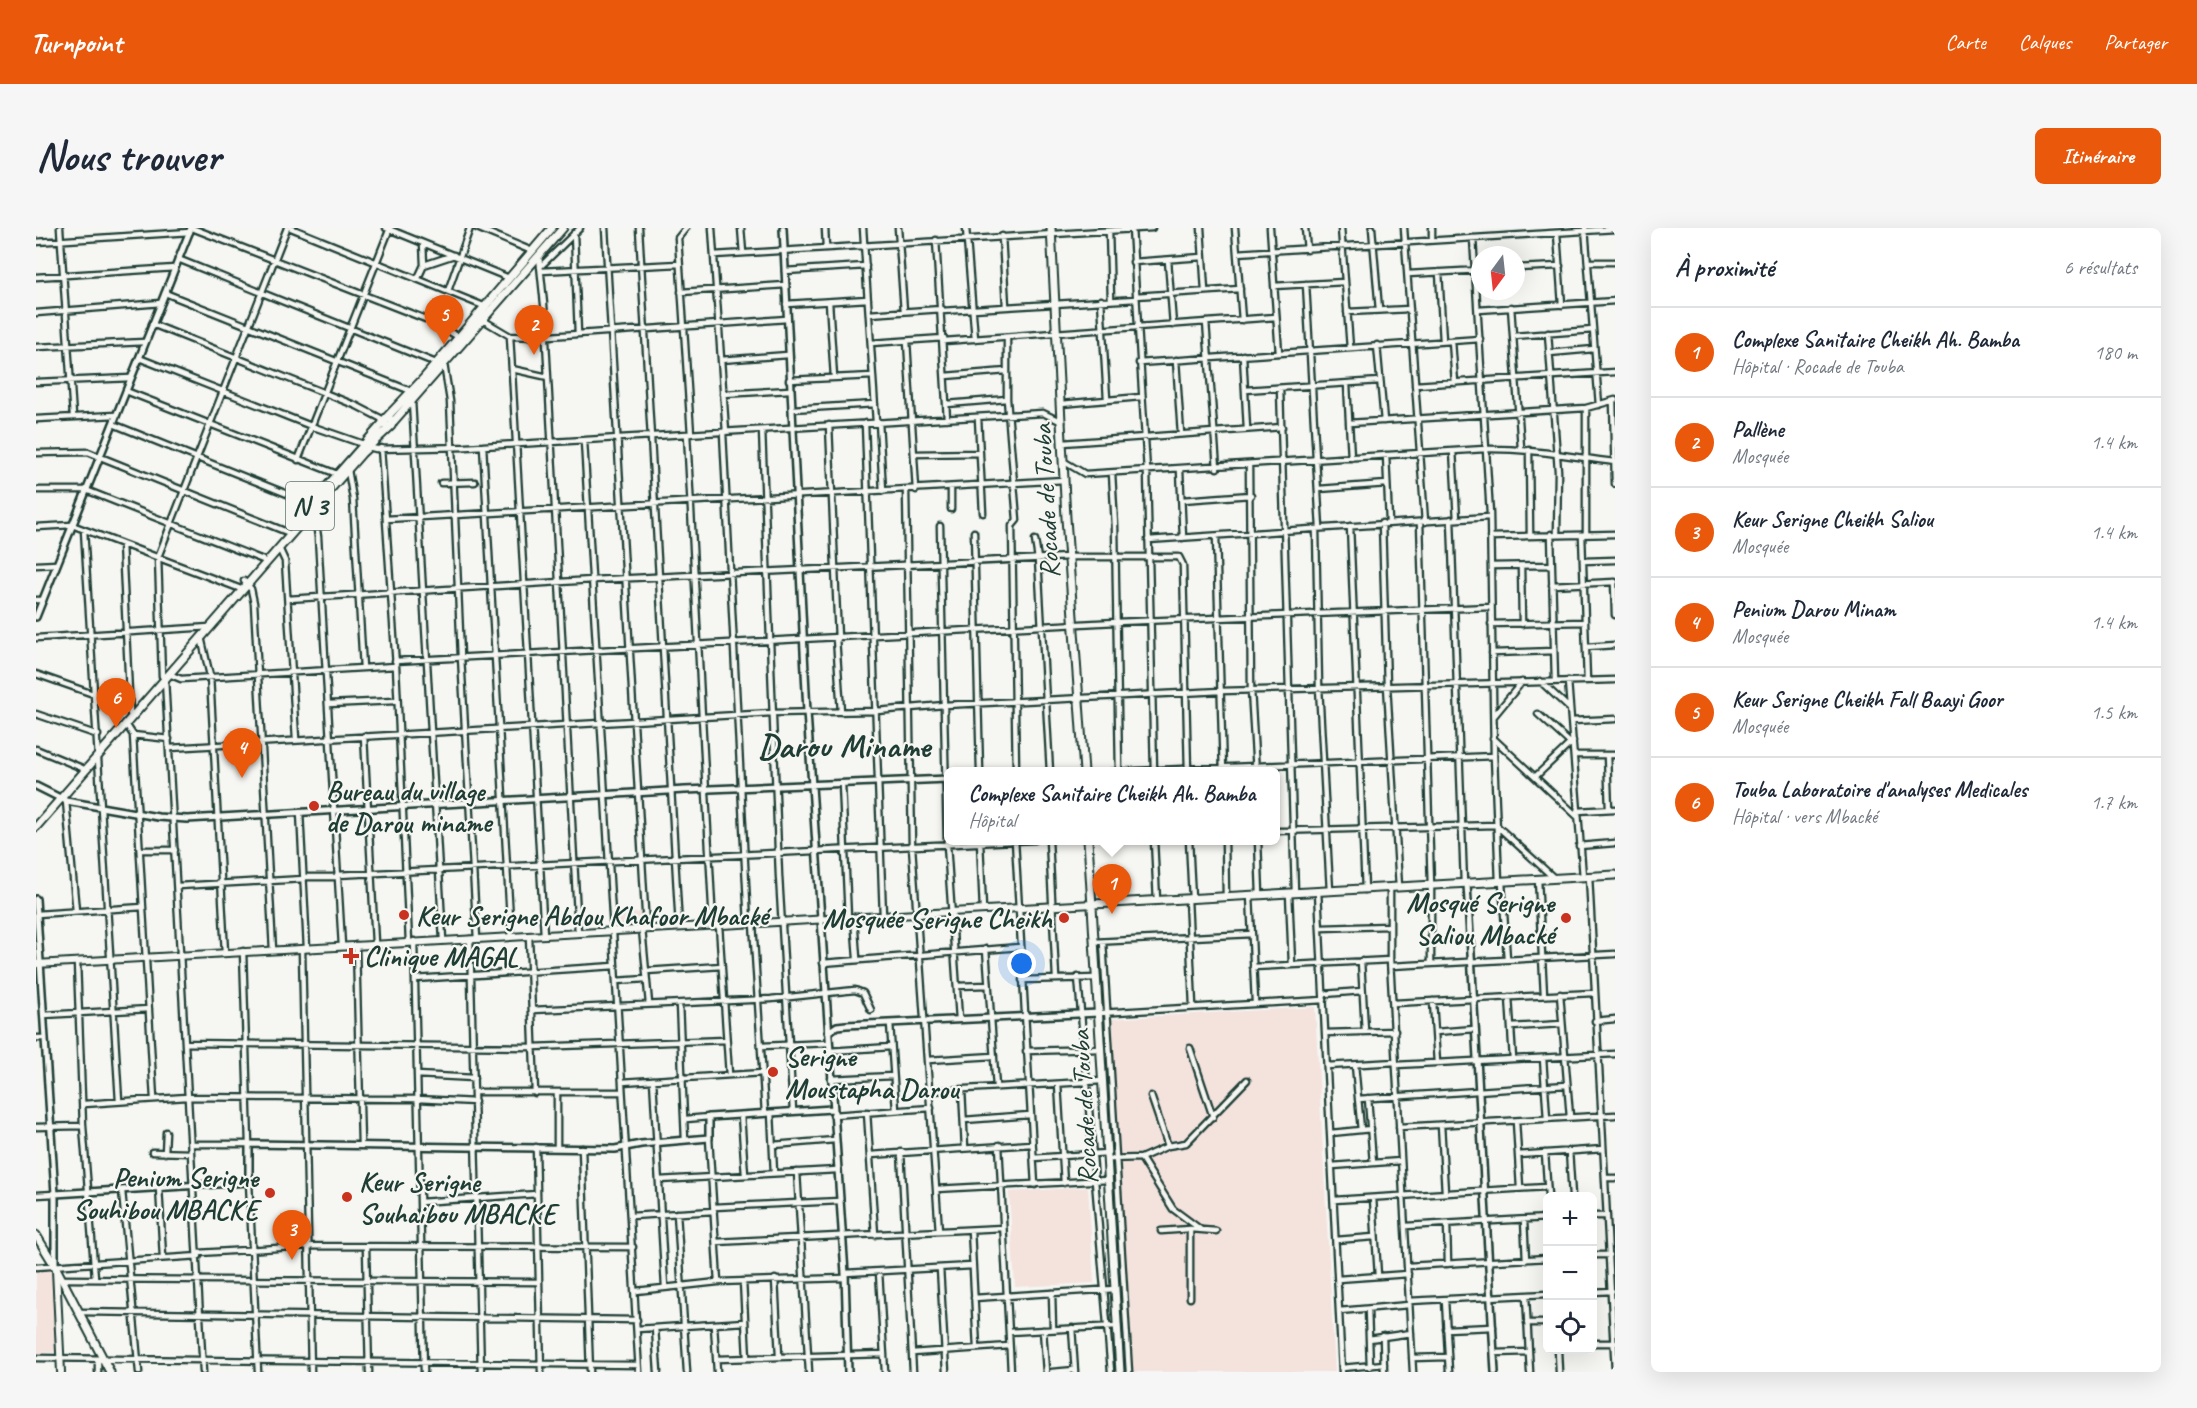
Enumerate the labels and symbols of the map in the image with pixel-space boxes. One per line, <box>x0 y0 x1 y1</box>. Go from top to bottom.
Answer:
north arrow <box>1471 246 1525 300</box>
pin: 5 <box>424 296 464 345</box>
pin: 2 <box>514 306 554 355</box>
street label: Rocade de Touba <box>1024 421 1067 579</box>
road number: N 3 <box>286 482 334 530</box>
pin: 6 <box>96 678 136 728</box>
district label: Darou Miname <box>758 724 933 767</box>
pin: 4 <box>222 728 262 778</box>
place label: Bureau du village de Darou miname <box>326 773 494 840</box>
marker: Bureau du village de Darou miname <box>307 799 321 813</box>
pin: 1 <box>1092 864 1132 914</box>
place label: Mosqué Serigne Saliou Mbacké <box>1406 885 1559 952</box>
place label: Keur Serigne Abdou Khafoor Mbacké <box>416 898 773 933</box>
place label: Mosquée Serigne Cheikh <box>823 901 1053 936</box>
marker: Keur Serigne Abdou Khafoor Mbacké <box>397 908 411 922</box>
marker: Mosquée Serigne Cheikh <box>1057 911 1071 925</box>
marker: Mosqué Serigne Saliou Mbacké <box>1559 911 1573 925</box>
place label: Clinique MAGAL <box>364 939 518 974</box>
marker: Clinique MAGAL <box>342 947 360 965</box>
your location <box>1007 949 1036 978</box>
street label: Rocade de Touba <box>1062 1027 1105 1185</box>
place label: Serigne Moustapha Darou <box>785 1039 961 1106</box>
marker: Serigne Moustapha Darou <box>766 1065 780 1079</box>
place label: Penium Serigne Souhibou MBACKE <box>73 1160 262 1227</box>
place label: Keur Serigne Souhaibou MBACKE <box>359 1164 560 1231</box>
marker: Penium Serigne Souhibou MBACKE <box>263 1186 277 1200</box>
marker: Keur Serigne Souhaibou MBACKE <box>340 1190 354 1204</box>
pin: 3 <box>272 1210 312 1260</box>

